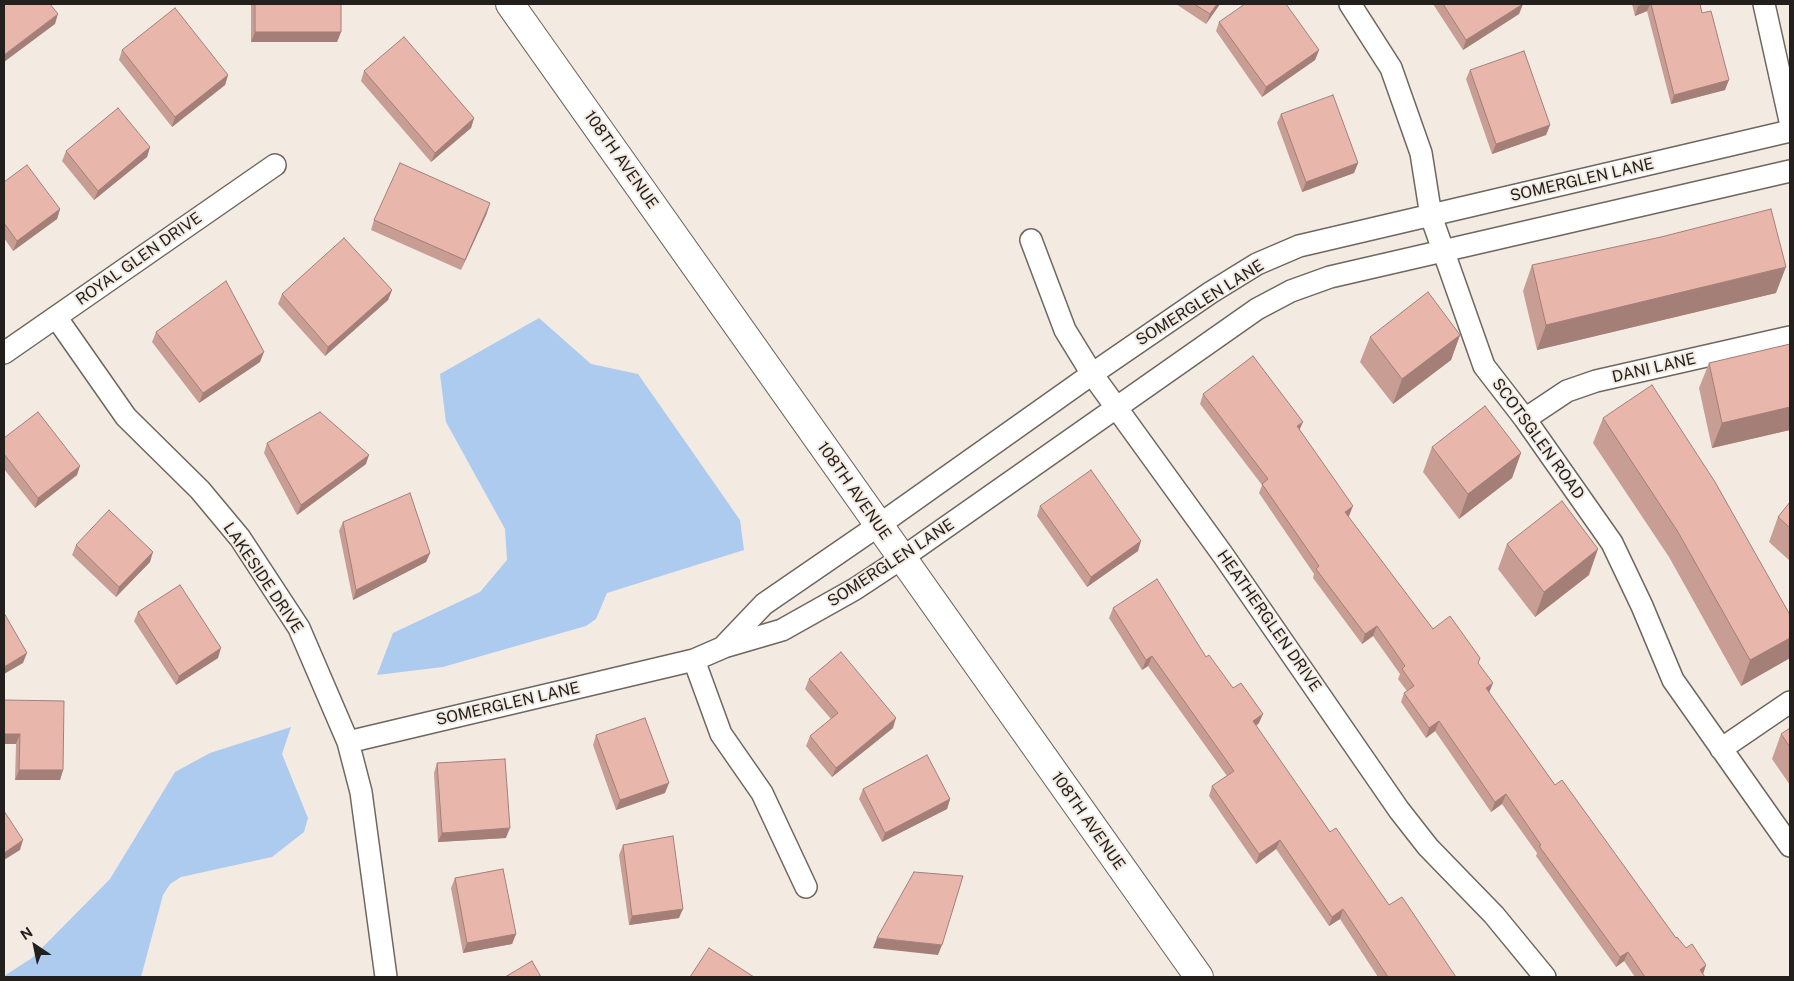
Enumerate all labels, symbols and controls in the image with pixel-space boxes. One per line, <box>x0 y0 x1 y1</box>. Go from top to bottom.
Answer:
street label: 108TH AVENUE <box>580 107 662 213</box>
street label: SOMERGLEN LANE <box>1508 154 1656 206</box>
street label: ROYAL GLEN DRIVE <box>72 208 206 310</box>
street label: SOMERGLEN LANE <box>1133 256 1267 350</box>
street label: DANI LANE <box>1610 349 1698 387</box>
street label: SCOTSGLEN ROAD <box>1488 375 1588 503</box>
street label: 108TH AVENUE <box>813 438 895 544</box>
street label: SOMERGLEN LANE <box>824 515 958 611</box>
street label: LAKESIDE DRIVE <box>219 519 307 637</box>
street label: HEATHERGLEN DRIVE <box>1213 546 1325 696</box>
street label: SOMERGLEN LANE <box>434 678 582 730</box>
street label: 108TH AVENUE <box>1047 768 1129 874</box>
north arrow <box>10 921 60 971</box>
text: N <box>18 924 36 943</box>

